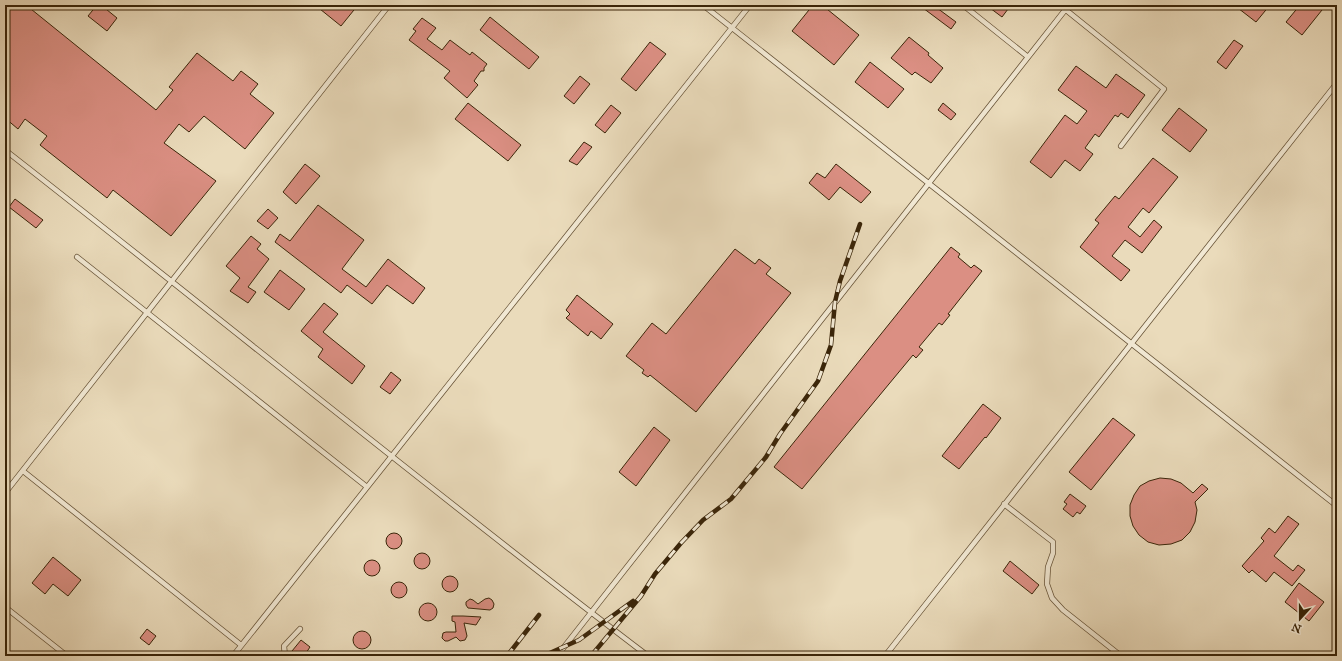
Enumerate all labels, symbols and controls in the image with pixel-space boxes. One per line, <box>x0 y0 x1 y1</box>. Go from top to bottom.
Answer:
north arrow <box>1280 599 1320 639</box>
text: N <box>1289 620 1303 636</box>

